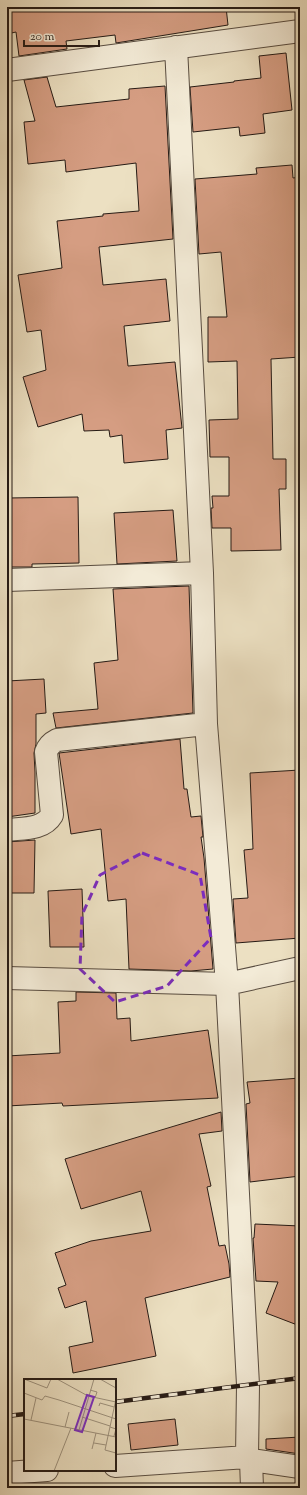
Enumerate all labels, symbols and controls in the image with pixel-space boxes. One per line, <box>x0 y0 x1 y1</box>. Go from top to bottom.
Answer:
scale bar <box>24 22 99 48</box>
text: 20 m <box>30 28 55 46</box>
inset map <box>24 1379 116 1471</box>

